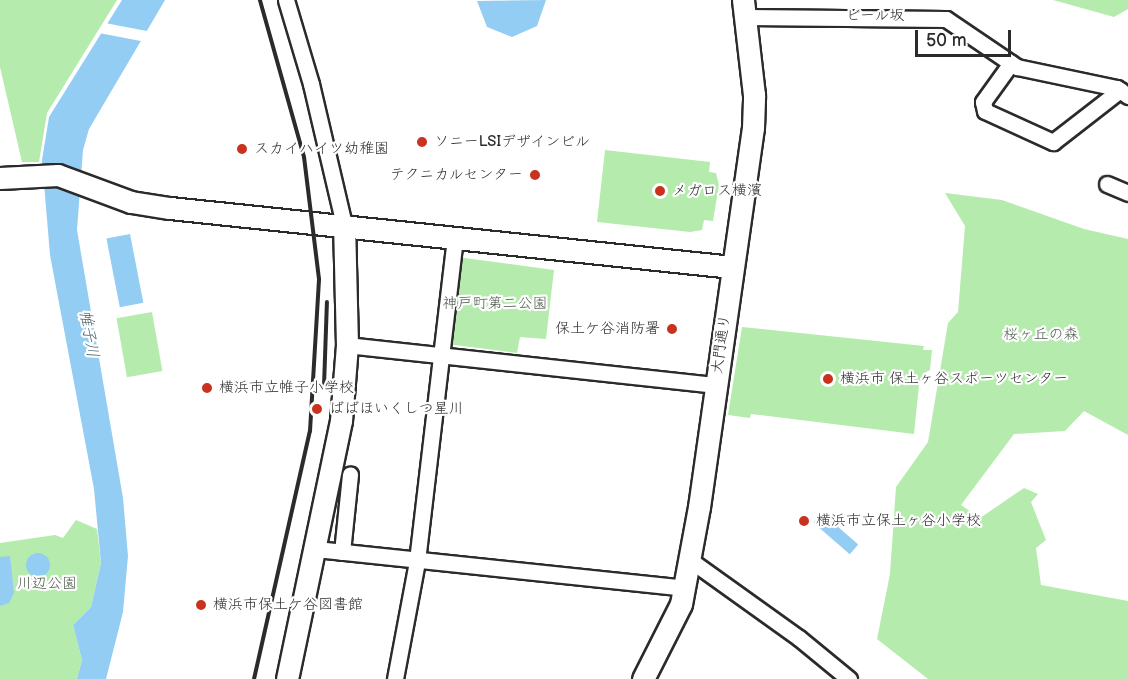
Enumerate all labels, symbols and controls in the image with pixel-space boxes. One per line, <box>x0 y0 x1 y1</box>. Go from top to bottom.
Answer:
street label: ビール坂 <box>845 7 905 25</box>
scale bar <box>918 18 1014 56</box>
text: 50 m <box>926 30 967 51</box>
place label: ソニーLSIデザインビル <box>434 133 591 151</box>
marker: ソニーLSIデザインビル <box>415 135 429 149</box>
place label: スカイハイツ幼稚園 <box>254 140 389 158</box>
marker: スカイハイツ幼稚園 <box>235 142 249 156</box>
place label: テクニカルセンター <box>388 166 523 184</box>
marker: テクニカルセンター <box>528 168 542 182</box>
place label: メガロス横濱 <box>672 182 762 200</box>
marker: メガロス横濱 <box>653 184 667 198</box>
park label: 神戸町第二公園 <box>443 295 547 313</box>
water label: 帷子川 <box>74 309 102 359</box>
street label: 大門通り <box>708 313 734 375</box>
place label: 保土ケ谷消防署 <box>555 320 660 338</box>
marker: 保土ケ谷消防署 <box>665 322 679 336</box>
park label: 桜ヶ丘の森 <box>1004 326 1078 344</box>
place label: 横浜市 保土ヶ谷スポーツセンター <box>840 370 1069 388</box>
marker: 横浜市 保土ヶ谷スポーツセンター <box>821 372 835 386</box>
place label: 横浜市立帷子小学校 <box>219 379 354 397</box>
marker: 横浜市立帷子小学校 <box>200 381 214 395</box>
place label: ばばほいくしつ星川 <box>329 400 464 418</box>
marker: ばばほいくしつ星川 <box>310 402 324 416</box>
place label: 横浜市立保土ヶ谷小学校 <box>816 512 981 530</box>
marker: 横浜市立保土ヶ谷小学校 <box>797 514 811 528</box>
park label: 川辺公園 <box>17 575 77 593</box>
place label: 横浜市保土ケ谷図書館 <box>213 596 363 614</box>
marker: 横浜市保土ケ谷図書館 <box>194 598 208 612</box>

